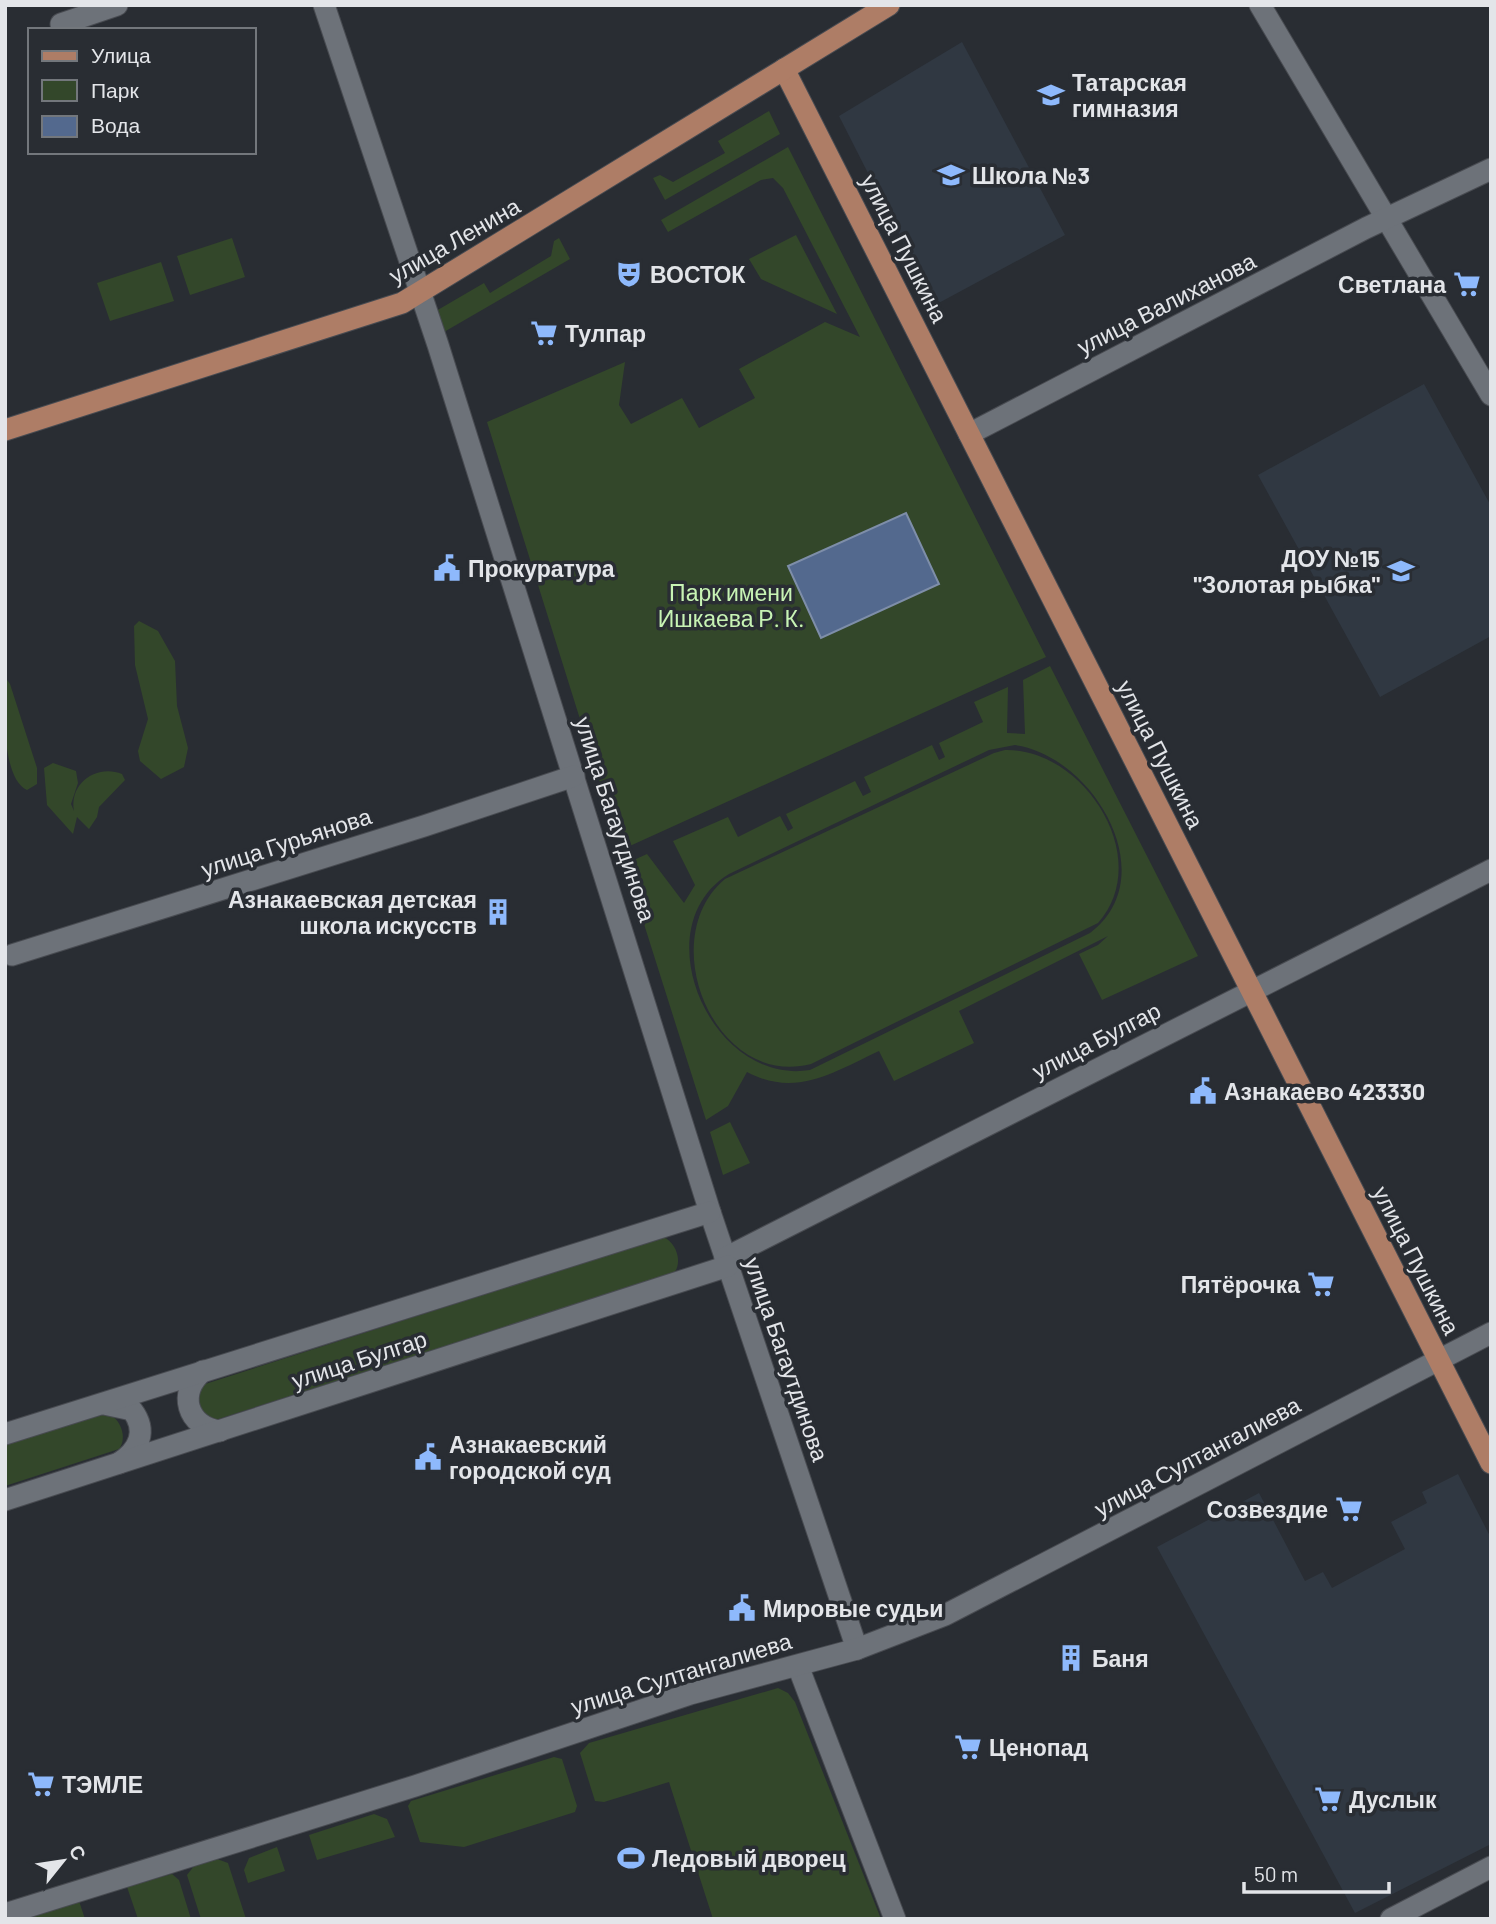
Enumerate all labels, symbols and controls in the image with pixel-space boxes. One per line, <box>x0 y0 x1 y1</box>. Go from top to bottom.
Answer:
legend <box>28 28 256 154</box>
text: Улица <box>91 42 151 67</box>
place label: Татарская гимназия <box>1072 68 1187 122</box>
text: Парк <box>91 77 139 102</box>
school or university icon: Татарская гимназия <box>1036 80 1066 110</box>
text: Вода <box>91 112 140 137</box>
school or university icon: Школа №3 <box>936 160 966 190</box>
place label: Школа №3 <box>972 161 1090 189</box>
street label: улица Пушкина <box>856 169 955 327</box>
street label: улица Ленина <box>383 191 525 289</box>
street label: улица Валиханова <box>1072 246 1260 360</box>
theatre icon: ВОСТОК <box>614 259 644 289</box>
place label: ВОСТОК <box>650 260 746 288</box>
supermarket icon: Светлана <box>1452 269 1482 299</box>
place label: Светлана <box>1338 270 1446 298</box>
supermarket icon: Тулпар <box>529 318 559 348</box>
place label: Тулпар <box>565 319 646 347</box>
place label: ДОУ №15 "Золотая рыбка" <box>1194 544 1380 598</box>
public building icon: Прокуратура <box>432 553 462 583</box>
place label: Прокуратура <box>468 554 615 582</box>
school or university icon: ДОУ №15 "Золотая рыбка" <box>1386 556 1416 586</box>
park label: Парк имени Ишкаева Р. К. <box>658 578 804 632</box>
street label: улица Пушкина <box>1112 675 1211 833</box>
street label: улица Багаутдинова <box>570 713 662 925</box>
street label: улица Гурьянова <box>197 801 375 883</box>
place label: Азнакаевская детская школа искусств <box>228 885 477 939</box>
building icon: Азнакаевская детская школа искусств <box>483 897 513 927</box>
street label: улица Булгар <box>1027 996 1165 1084</box>
public building icon: Азнакаево 423330 <box>1188 1076 1218 1106</box>
place label: Азнакаево 423330 <box>1224 1077 1425 1105</box>
street label: улица Пушкина <box>1368 1181 1467 1339</box>
street label: улица Багаутдинова <box>739 1253 835 1465</box>
supermarket icon: Пятёрочка <box>1306 1269 1336 1299</box>
place label: Пятёрочка <box>1181 1270 1300 1298</box>
street label: улица Булгар <box>288 1324 430 1394</box>
street label: улица Султангалиева <box>1089 1390 1305 1522</box>
place label: Азнакаевский городской суд <box>449 1430 611 1484</box>
public building icon: Азнакаевский городской суд <box>413 1442 443 1472</box>
supermarket icon: Созвездие <box>1334 1494 1364 1524</box>
place label: Созвездие <box>1207 1495 1328 1523</box>
public building icon: Мировые судьи <box>727 1593 757 1623</box>
place label: Мировые судьи <box>763 1594 943 1622</box>
street label: улица Султангалиева <box>567 1626 795 1720</box>
building icon: Баня <box>1056 1643 1086 1673</box>
place label: Баня <box>1092 1644 1149 1672</box>
supermarket icon: Ценопад <box>953 1732 983 1762</box>
place label: Ценопад <box>989 1733 1088 1761</box>
supermarket icon: ТЭМЛЕ <box>26 1769 56 1799</box>
place label: ТЭМЛЕ <box>62 1770 143 1798</box>
supermarket icon: Дуслык <box>1313 1784 1343 1814</box>
place label: Дуслык <box>1349 1785 1437 1813</box>
north arrow <box>28 1826 98 1896</box>
text: С <box>65 1841 92 1864</box>
sports icon: Ледовый дворец <box>616 1843 646 1873</box>
place label: Ледовый дворец <box>652 1844 846 1872</box>
scale bar <box>1244 1850 1389 1894</box>
text: 50 m <box>1254 1861 1298 1886</box>

